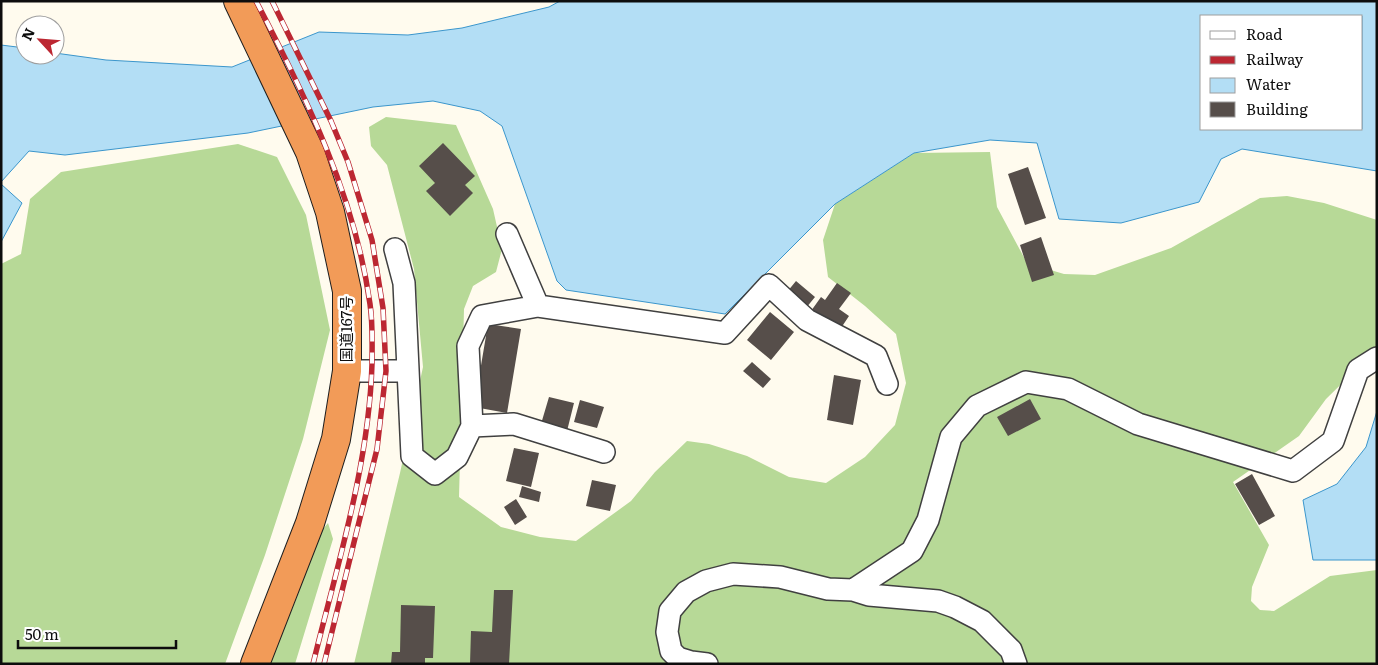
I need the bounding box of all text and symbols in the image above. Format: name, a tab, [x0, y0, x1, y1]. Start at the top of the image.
north arrow	[15, 15, 65, 65]
legend	[1200, 15, 1363, 130]
text: Road	[1246, 22, 1282, 45]
text: N	[16, 24, 39, 44]
text: Railway	[1246, 47, 1304, 70]
text: Water	[1246, 72, 1291, 95]
text: Building	[1246, 97, 1308, 120]
street label: 国道167号	[334, 296, 357, 362]
scale bar	[18, 618, 175, 650]
text: 50 m	[25, 622, 59, 645]

